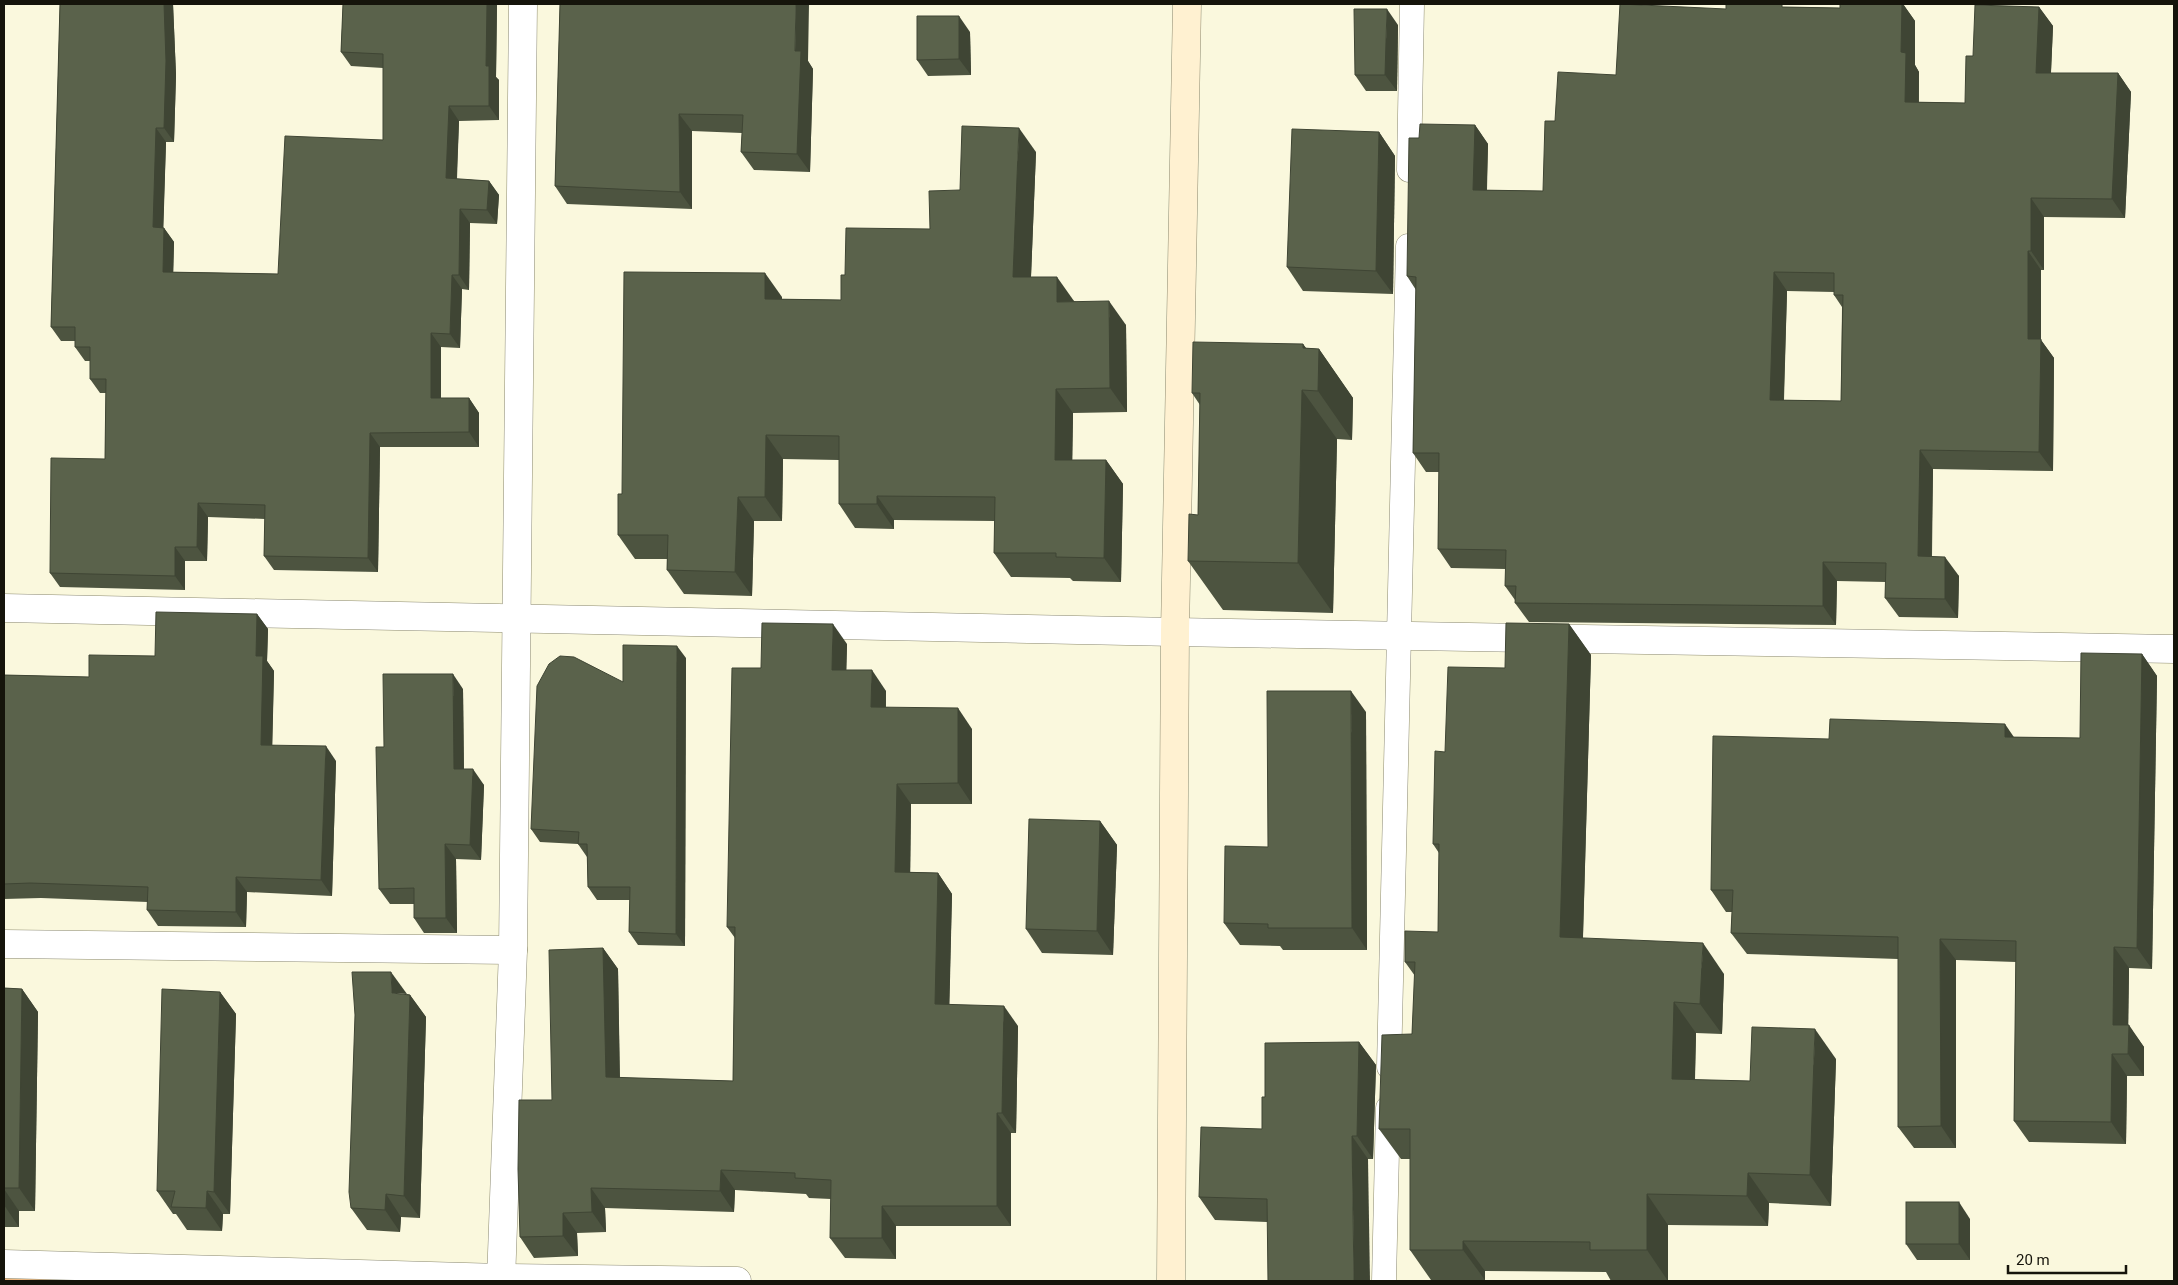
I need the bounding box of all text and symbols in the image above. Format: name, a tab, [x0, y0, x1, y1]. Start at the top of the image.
scale bar	[2008, 1242, 2126, 1274]
text: 20 m	[2016, 1251, 2050, 1269]

